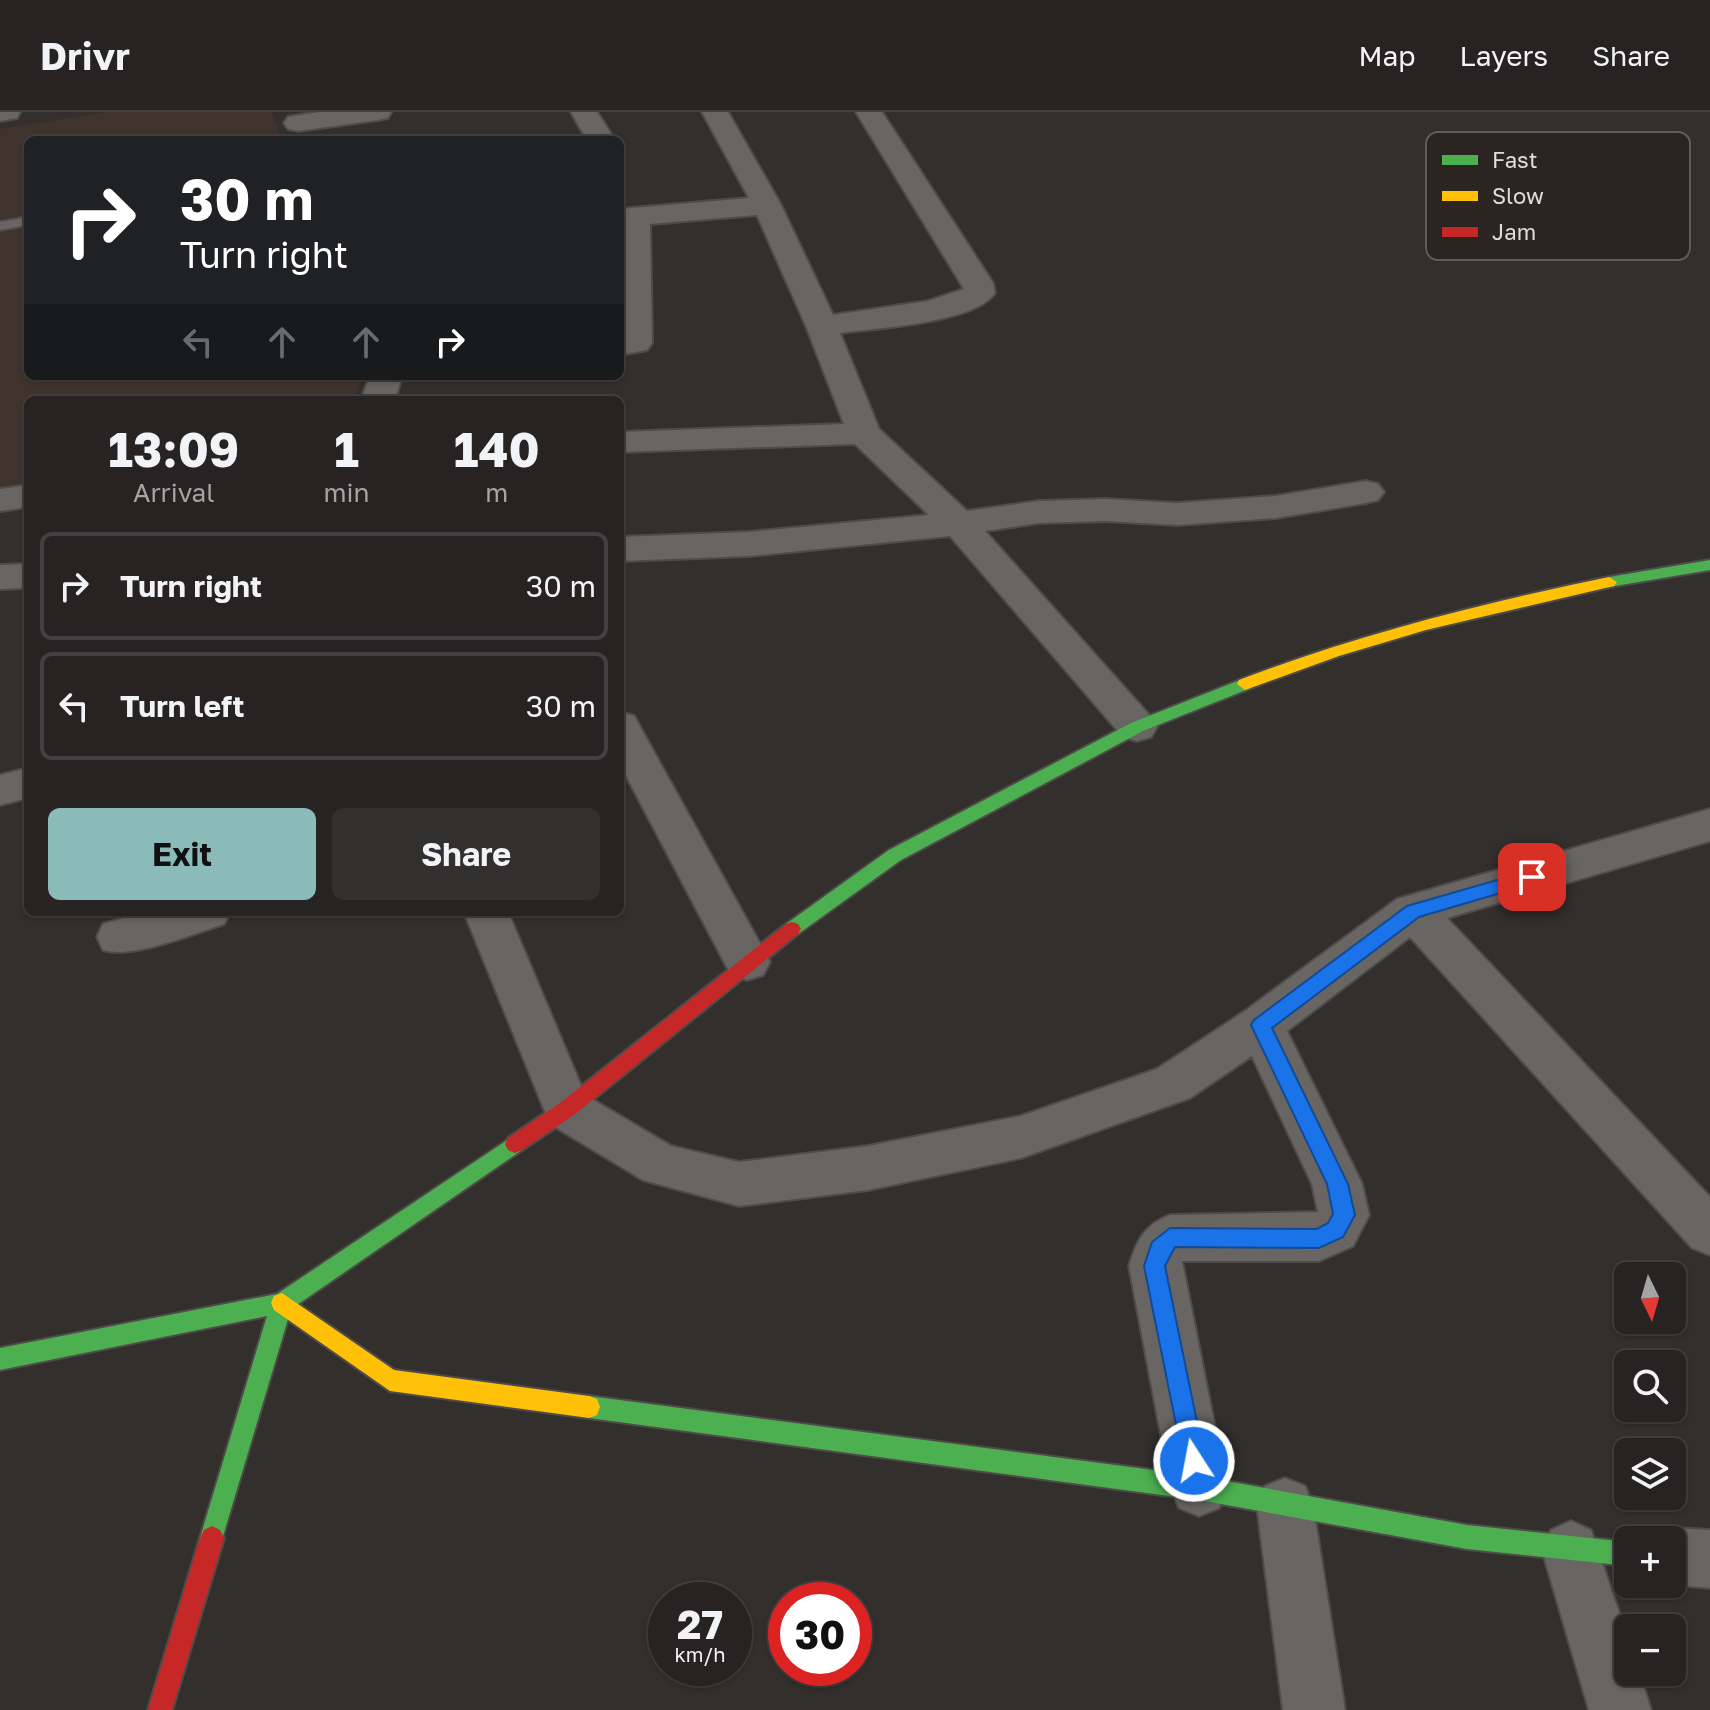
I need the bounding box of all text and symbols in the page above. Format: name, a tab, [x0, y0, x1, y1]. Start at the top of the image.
text: Drivr	[40, 33, 130, 78]
text: Map	[1358, 39, 1416, 72]
text: Layers	[1460, 39, 1548, 72]
text: Share	[1592, 39, 1670, 72]
legend	[1426, 132, 1690, 260]
text: Fast	[1492, 146, 1538, 173]
text: 30 m	[180, 165, 314, 232]
icon: right	[48, 168, 152, 272]
text: Slow	[1492, 182, 1544, 209]
text: Jam	[1492, 218, 1536, 245]
text: Turn right	[180, 233, 348, 276]
icon: left	[176, 320, 220, 364]
icon: ahead	[260, 320, 304, 364]
icon: ahead	[344, 320, 388, 364]
icon: right	[428, 320, 472, 364]
text: 13:09	[108, 420, 239, 478]
text: 1	[334, 420, 359, 478]
text: 140	[454, 420, 540, 478]
text: Arrival	[133, 477, 215, 508]
text: min	[324, 477, 370, 508]
text: m	[485, 477, 508, 508]
icon: right	[52, 564, 96, 608]
text: Turn right	[120, 568, 262, 604]
text: 30 m	[526, 568, 596, 604]
icon: left	[52, 684, 96, 728]
text: Turn left	[120, 688, 245, 724]
text: 30 m	[526, 688, 596, 724]
button: Exit	[48, 808, 316, 900]
button: Share	[332, 808, 600, 900]
pin	[1498, 843, 1566, 911]
icon: arrive	[1510, 855, 1554, 899]
north arrow	[1614, 1262, 1686, 1334]
map controls	[1614, 1262, 1686, 1686]
button: search	[1614, 1350, 1686, 1422]
position arrow	[1152, 1419, 1236, 1503]
button: layers	[1614, 1438, 1686, 1510]
button: +	[1614, 1526, 1686, 1598]
speed limit sign: 30	[768, 1582, 872, 1686]
text: 27	[677, 1600, 723, 1648]
button: −	[1614, 1614, 1686, 1686]
text: km/h	[675, 1642, 725, 1666]

